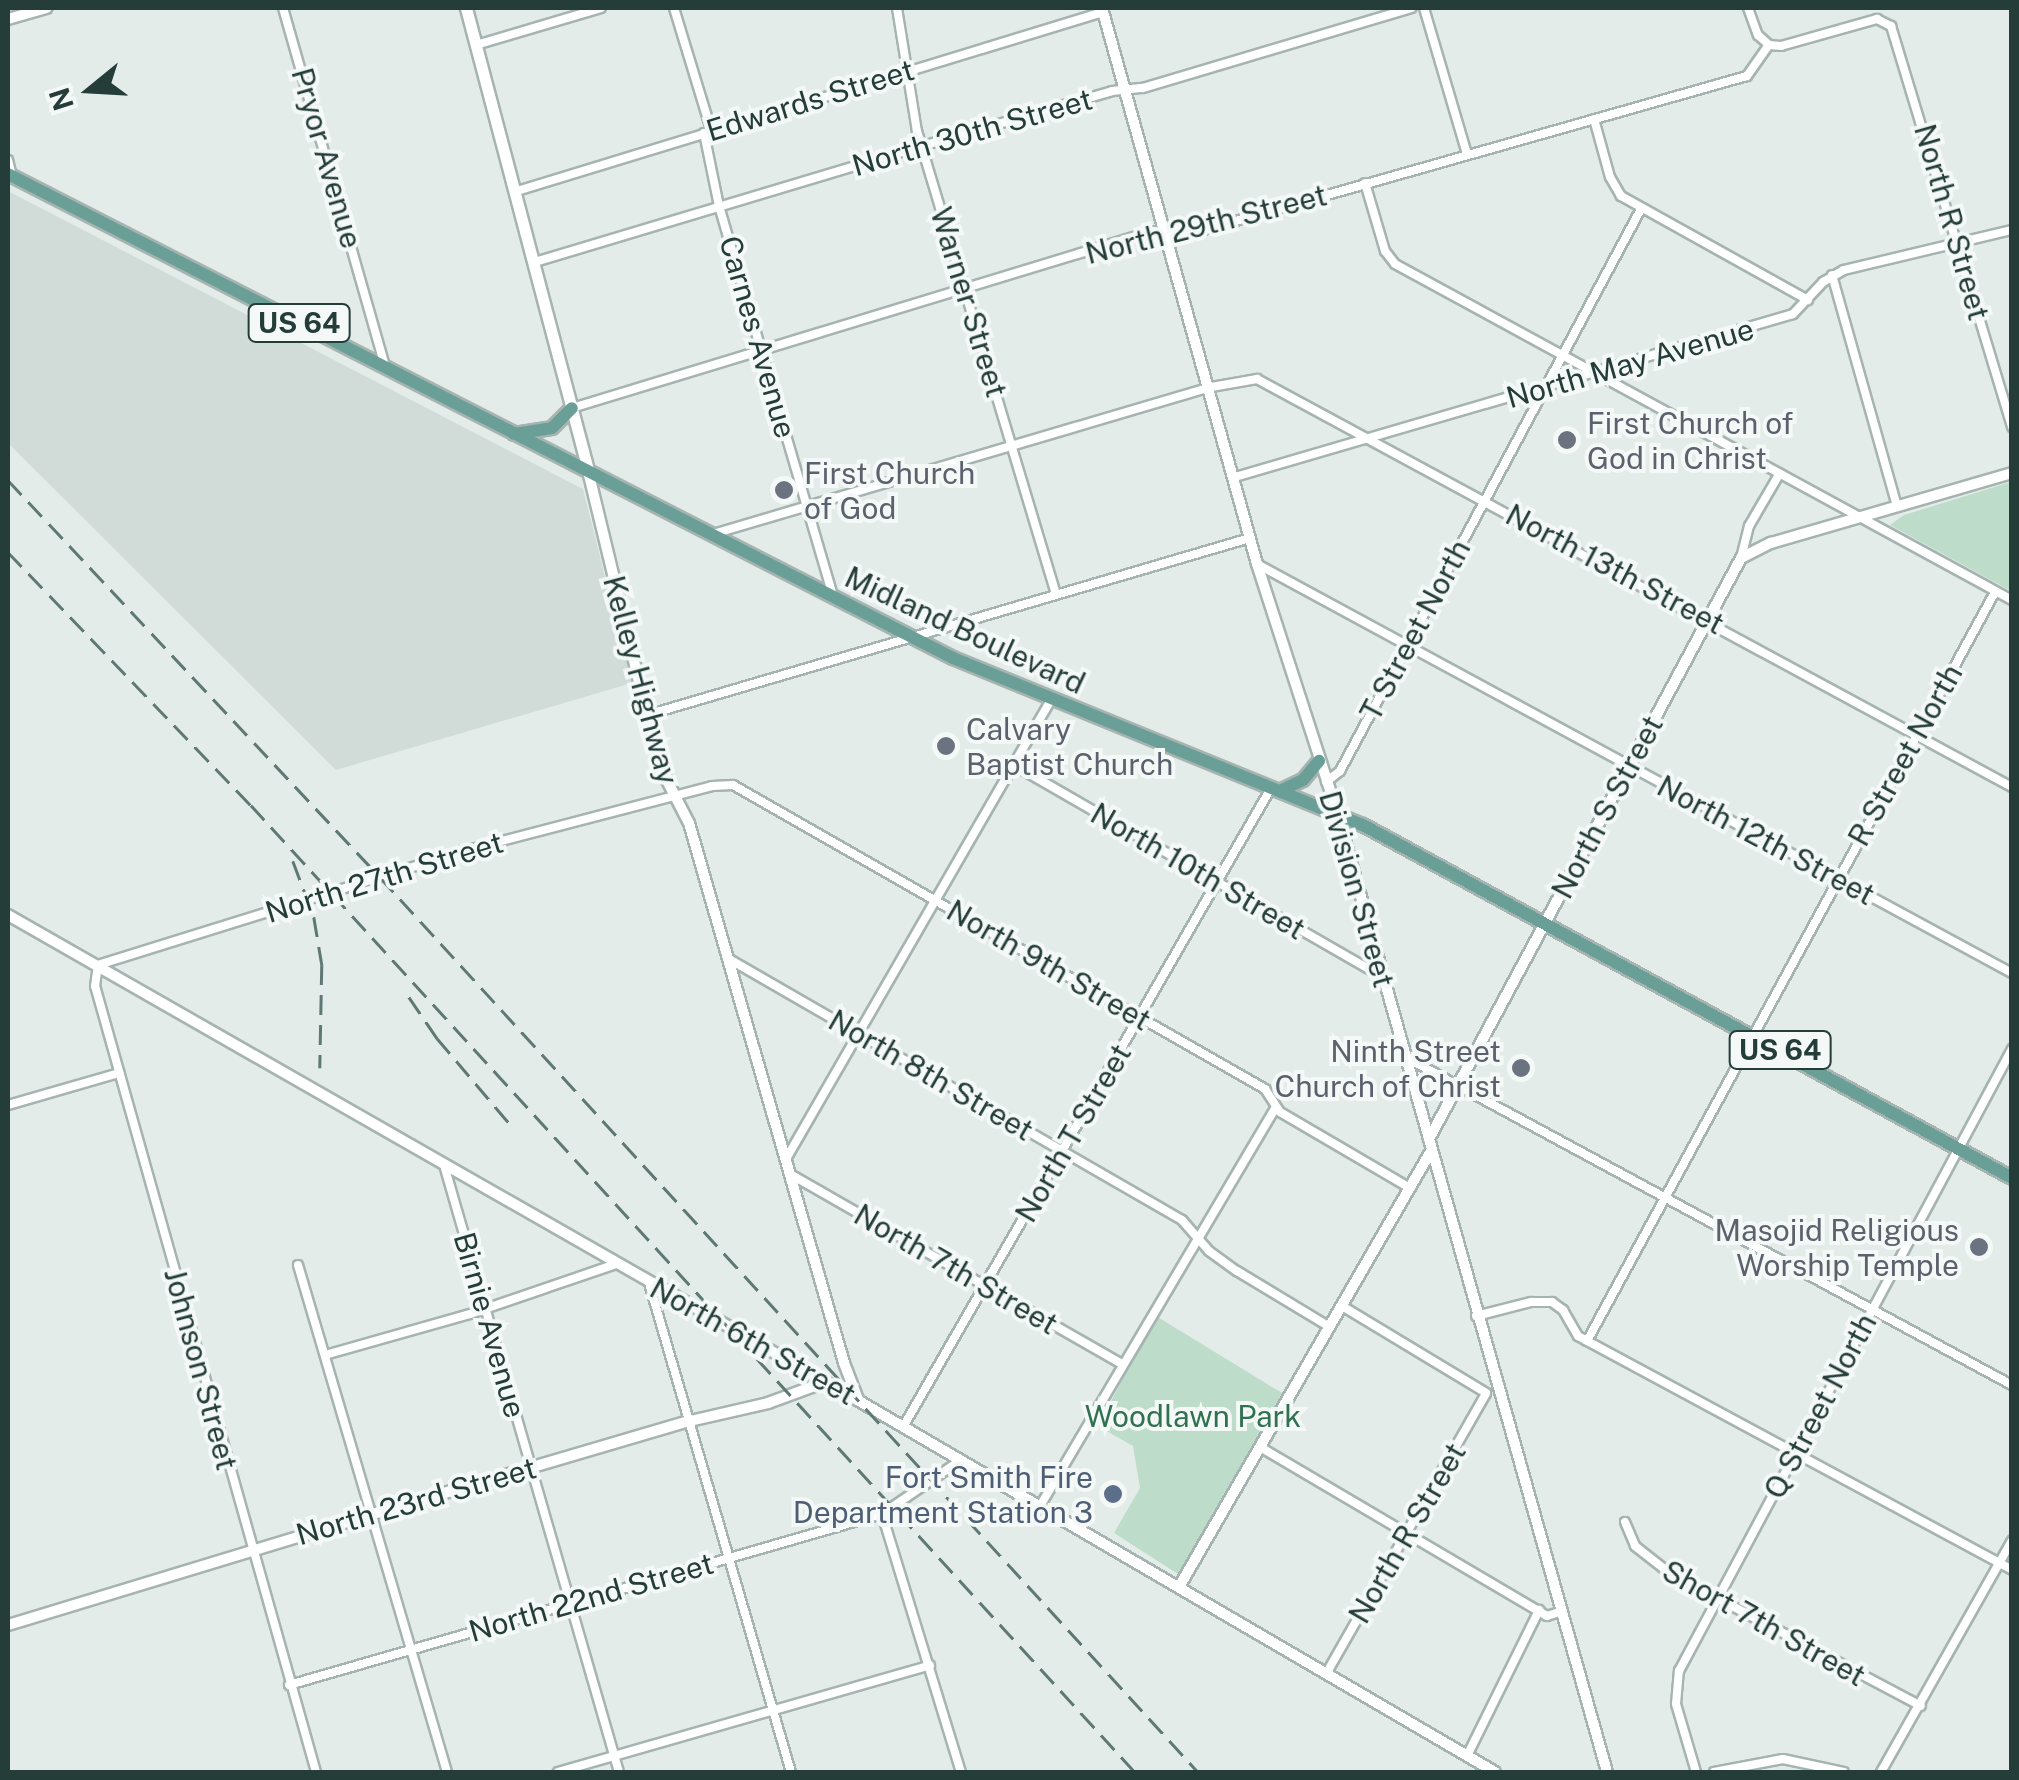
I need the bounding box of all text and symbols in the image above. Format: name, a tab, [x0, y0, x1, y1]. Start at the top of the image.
north arrow	[40, 40, 140, 140]
street label: Edwards Street	[702, 51, 918, 149]
street label: Pryor Avenue	[284, 64, 370, 252]
street label: North 30th Street	[848, 81, 1096, 183]
text: N	[42, 84, 80, 115]
street label: North R Street	[1907, 120, 1997, 324]
street label: North 29th Street	[1082, 177, 1330, 271]
street label: Warner Street	[923, 203, 1015, 401]
street label: Carnes Avenue	[712, 232, 804, 442]
road number: US 64	[246, 300, 352, 346]
street label: North May Avenue	[1502, 310, 1758, 416]
place label: First Church of God in Christ	[1587, 405, 1794, 476]
marker: First Church of God in Christ	[1556, 429, 1578, 451]
place label: First Church of God	[804, 455, 975, 526]
marker: First Church of God	[773, 479, 795, 501]
street label: North 13th Street	[1500, 496, 1730, 642]
street label: T Street North	[1352, 533, 1478, 727]
street label: Midland Boulevard	[839, 559, 1091, 701]
street label: Kelley Highway	[596, 572, 686, 788]
street label: R Street North	[1840, 658, 1970, 852]
street label: North S Street	[1544, 709, 1670, 905]
place label: Calvary Baptist Church	[966, 711, 1173, 782]
marker: Calvary Baptist Church	[935, 735, 957, 757]
street label: North 12th Street	[1651, 768, 1881, 912]
street label: Division Street	[1312, 787, 1402, 991]
street label: North 10th Street	[1084, 795, 1312, 947]
street label: North 27th Street	[261, 824, 507, 930]
street label: North 9th Street	[941, 892, 1157, 1038]
street label: North 8th Street	[822, 1002, 1040, 1148]
road number: US 64	[1728, 1027, 1832, 1073]
place label: Ninth Street Church of Christ	[1274, 1033, 1501, 1104]
street label: North T Street	[1008, 1038, 1138, 1228]
marker: Ninth Street Church of Christ	[1510, 1057, 1532, 1079]
street label: North 7th Street	[848, 1196, 1064, 1342]
place label: Masojid Religious Worship Temple	[1715, 1212, 1959, 1282]
street label: Birnie Avenue	[446, 1228, 534, 1422]
marker: Masojid Religious Worship Temple	[1968, 1236, 1990, 1258]
street label: Johnson Street	[157, 1264, 245, 1474]
street label: North 6th Street	[644, 1270, 862, 1412]
street label: Q Street North	[1756, 1307, 1884, 1505]
park label: Woodlawn Park	[1085, 1398, 1301, 1434]
street label: North R Street	[1341, 1436, 1473, 1630]
street label: North 23rd Street	[292, 1450, 540, 1552]
place label: Fort Smith Fire Department Station 3	[793, 1459, 1093, 1530]
marker: Fort Smith Fire Department Station 3	[1102, 1483, 1124, 1505]
street label: North 22nd Street	[465, 1545, 717, 1649]
street label: Short 7th Street	[1656, 1552, 1872, 1694]

